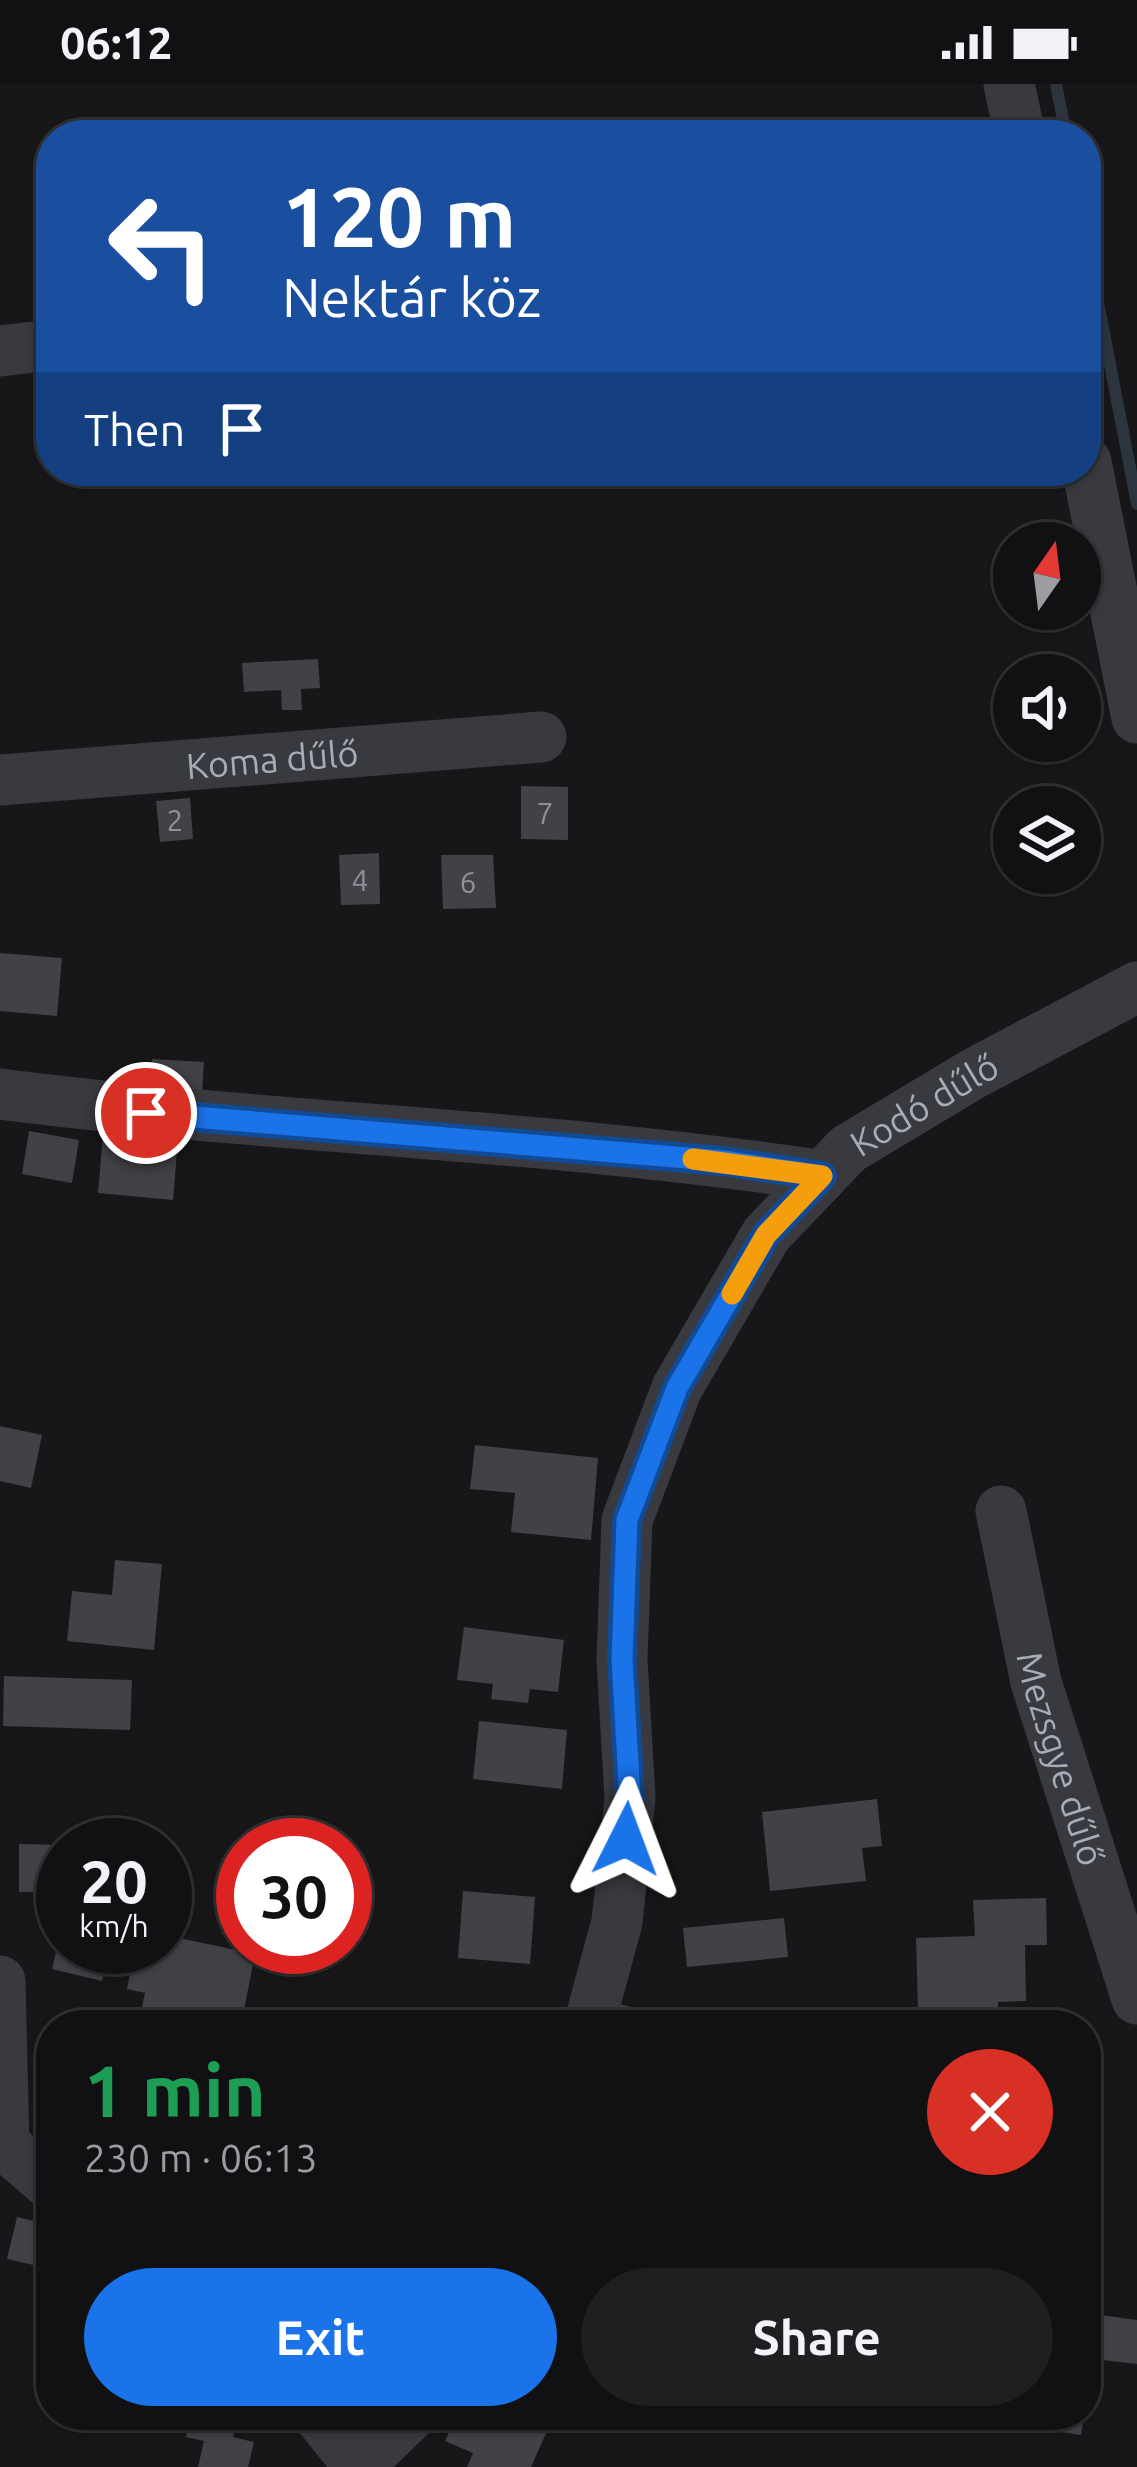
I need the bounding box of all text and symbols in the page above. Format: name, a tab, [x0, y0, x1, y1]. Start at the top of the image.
text: 06:12	[60, 17, 173, 68]
icon: left	[84, 168, 240, 324]
text: 120 m	[282, 169, 516, 263]
text: Nektár köz	[282, 267, 541, 327]
icon: arrive	[209, 396, 275, 462]
text: Then	[84, 404, 185, 455]
north arrow	[993, 522, 1101, 630]
map controls	[993, 522, 1101, 894]
button: sound	[993, 654, 1101, 762]
street label: Koma dűlő	[185, 731, 360, 786]
button: layers	[993, 786, 1101, 894]
house number: 7	[537, 796, 553, 830]
house number: 2	[167, 803, 183, 837]
house number: 4	[352, 863, 368, 897]
house number: 6	[460, 865, 476, 899]
street label: Kodó dűlő	[842, 1044, 1005, 1164]
pin	[95, 1062, 197, 1164]
icon: arrive	[113, 1080, 179, 1146]
street label: Mezsgye dűlő	[1010, 1648, 1114, 1870]
position arrow	[563, 1776, 689, 1902]
speed limit sign: 30	[216, 1818, 372, 1974]
text: 20	[80, 1847, 148, 1914]
text: km/h	[79, 1909, 149, 1943]
button: close	[927, 2049, 1053, 2175]
text: 1 min	[84, 2050, 266, 2131]
text: 230 m · 06:13	[84, 2136, 318, 2179]
button: Exit	[84, 2268, 557, 2406]
button: Share	[581, 2268, 1053, 2406]

